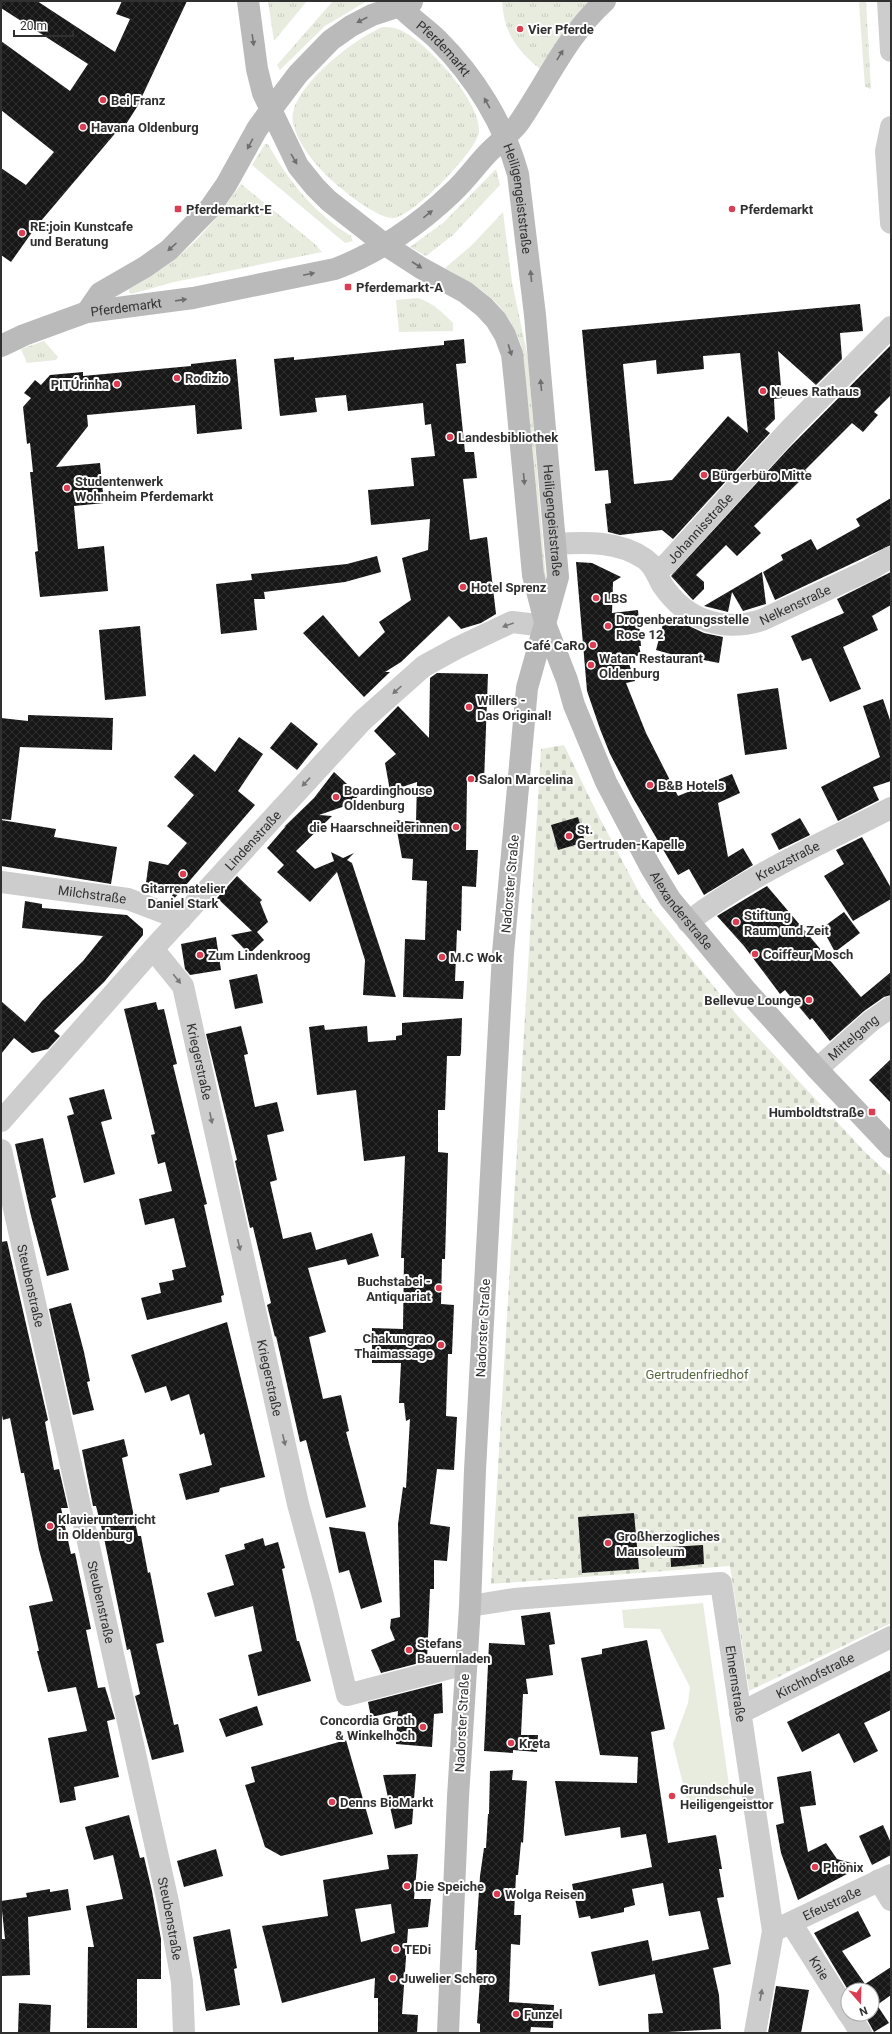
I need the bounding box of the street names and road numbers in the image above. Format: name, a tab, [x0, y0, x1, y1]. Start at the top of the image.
street label: Pferdemarkt	[414, 17, 474, 79]
street label: Heiligengeiststraße	[501, 141, 535, 255]
street label: Pferdemarkt	[90, 295, 163, 319]
street label: Heiligengeiststraße	[541, 464, 565, 577]
street label: Johannisstraße	[664, 490, 736, 566]
street label: Nelkenstraße	[757, 582, 833, 628]
street label: Lindenstraße	[222, 807, 284, 873]
street label: Nadorster Straße	[498, 834, 522, 934]
street label: Kreuzstraße	[753, 838, 822, 884]
street label: Alexanderstraße	[647, 868, 716, 952]
street label: Milchstraße	[57, 882, 127, 906]
street label: Mittelgang	[825, 1011, 881, 1063]
street label: Kriegerstraße	[184, 1022, 216, 1101]
street label: Steubenstraße	[15, 1243, 48, 1329]
street label: Nadorster Straße	[473, 1278, 493, 1378]
street label: Kriegerstraße	[254, 1338, 286, 1418]
street label: Steubenstraße	[85, 1559, 118, 1645]
street label: Ehnernstraße	[723, 1644, 749, 1723]
street label: Kirchhofstraße	[773, 1649, 857, 1701]
street label: Nadorster Straße	[452, 1673, 472, 1773]
street label: Steubenstraße	[155, 1875, 186, 1961]
street label: Efeustraße	[800, 1883, 863, 1923]
street label: Knie	[806, 1953, 833, 1983]

